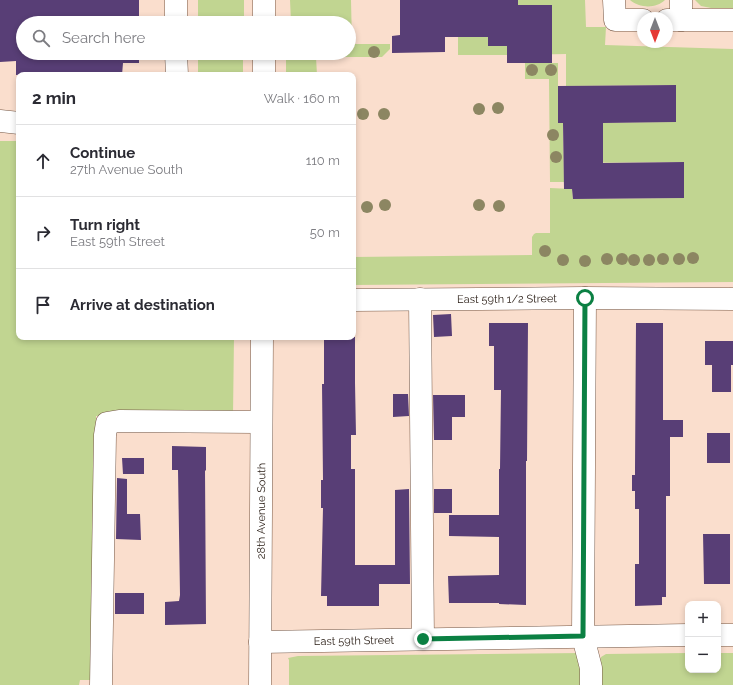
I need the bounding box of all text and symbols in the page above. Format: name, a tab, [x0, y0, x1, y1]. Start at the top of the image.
north arrow	[637, 12, 673, 48]
search box	[16, 16, 356, 60]
icon: search	[30, 27, 52, 49]
text: Search here	[62, 29, 145, 47]
text: 2 min	[32, 88, 76, 108]
text: Walk · 160 m	[264, 91, 340, 106]
text: Continue	[70, 144, 135, 162]
icon: ahead	[32, 150, 54, 172]
text: 110 m	[306, 153, 340, 168]
text: 27th Avenue South	[70, 162, 183, 177]
text: Turn right	[70, 216, 140, 234]
icon: right	[32, 222, 54, 244]
text: 50 m	[310, 225, 340, 240]
text: East 59th Street	[70, 234, 165, 249]
route start	[576, 289, 594, 307]
street label: East 59th 1/2 Street	[457, 292, 557, 306]
icon: arrive	[32, 294, 54, 316]
text: Arrive at destination	[70, 296, 215, 314]
street label: 28th Avenue South	[255, 463, 268, 559]
map controls	[685, 601, 721, 673]
button: +	[685, 601, 721, 637]
route end	[414, 630, 432, 648]
street label: East 59th Street	[314, 634, 395, 648]
button: −	[685, 637, 721, 673]

